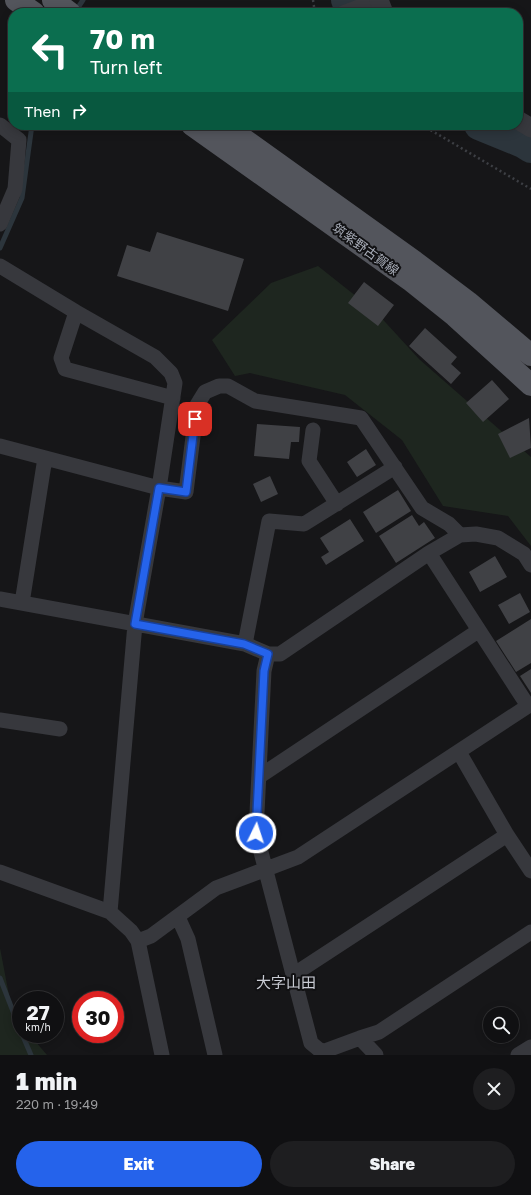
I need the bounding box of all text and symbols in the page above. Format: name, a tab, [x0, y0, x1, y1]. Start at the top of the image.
text: 70 m	[90, 22, 155, 55]
icon: left	[24, 24, 76, 76]
text: Turn left	[90, 56, 163, 78]
icon: right	[68, 100, 90, 122]
text: Then	[24, 102, 60, 120]
street label: 筑紫野古賀線	[330, 220, 402, 278]
pin	[178, 402, 212, 436]
icon: arrive	[184, 408, 206, 430]
position arrow	[235, 812, 277, 854]
district label: 大字山田	[256, 973, 316, 991]
speed limit sign: 30	[72, 991, 124, 1043]
text: 27	[26, 1000, 50, 1024]
map controls	[483, 1007, 519, 1043]
button: search	[483, 1007, 519, 1043]
text: km/h	[25, 1021, 51, 1033]
text: 1 min	[16, 1066, 77, 1095]
button: close	[473, 1068, 515, 1110]
text: 220 m · 19:49	[16, 1096, 98, 1112]
button: Exit	[16, 1141, 262, 1187]
button: Share	[270, 1141, 515, 1187]

